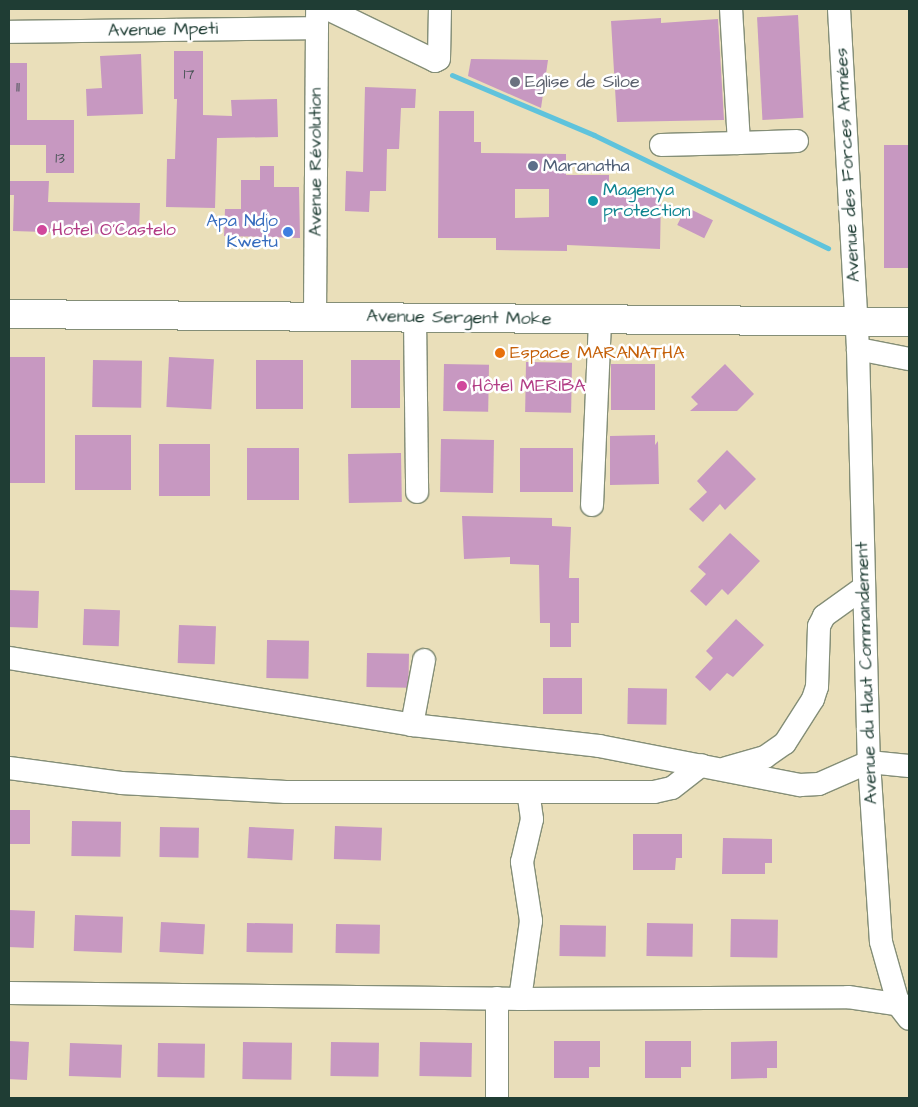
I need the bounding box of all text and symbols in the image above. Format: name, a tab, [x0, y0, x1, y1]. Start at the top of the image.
street label: Avenue Mpeti	[108, 18, 218, 42]
street label: Avenue des Forces Armées	[831, 47, 865, 283]
house number: 17	[183, 66, 195, 84]
place label: Eglise de Siloe	[525, 71, 640, 93]
marker: Eglise de Siloe	[509, 76, 521, 88]
house number: 11	[16, 79, 20, 97]
street label: Avenue Révolution	[305, 88, 327, 236]
house number: 13	[55, 150, 65, 168]
place label: Maranatha	[543, 155, 630, 177]
marker: Maranatha	[527, 160, 539, 172]
place label: Magenya protection	[603, 180, 691, 222]
marker: Magenya protection	[587, 195, 599, 207]
place label: Apa Ndjo Kwetu	[206, 211, 278, 253]
place label: Hotel O'Castelo	[52, 219, 176, 241]
marker: Hotel O'Castelo	[36, 224, 48, 236]
marker: Apa Ndjo Kwetu	[282, 226, 294, 238]
street label: Avenue Sergent Moke	[366, 306, 552, 330]
place label: Espace MARANATHA	[510, 342, 684, 364]
marker: Espace MARANATHA	[494, 347, 506, 359]
place label: Hôtel MERIBA	[472, 375, 586, 397]
marker: Hôtel MERIBA	[456, 380, 468, 392]
street label: Avenue du Haut Commandement	[852, 541, 882, 805]

